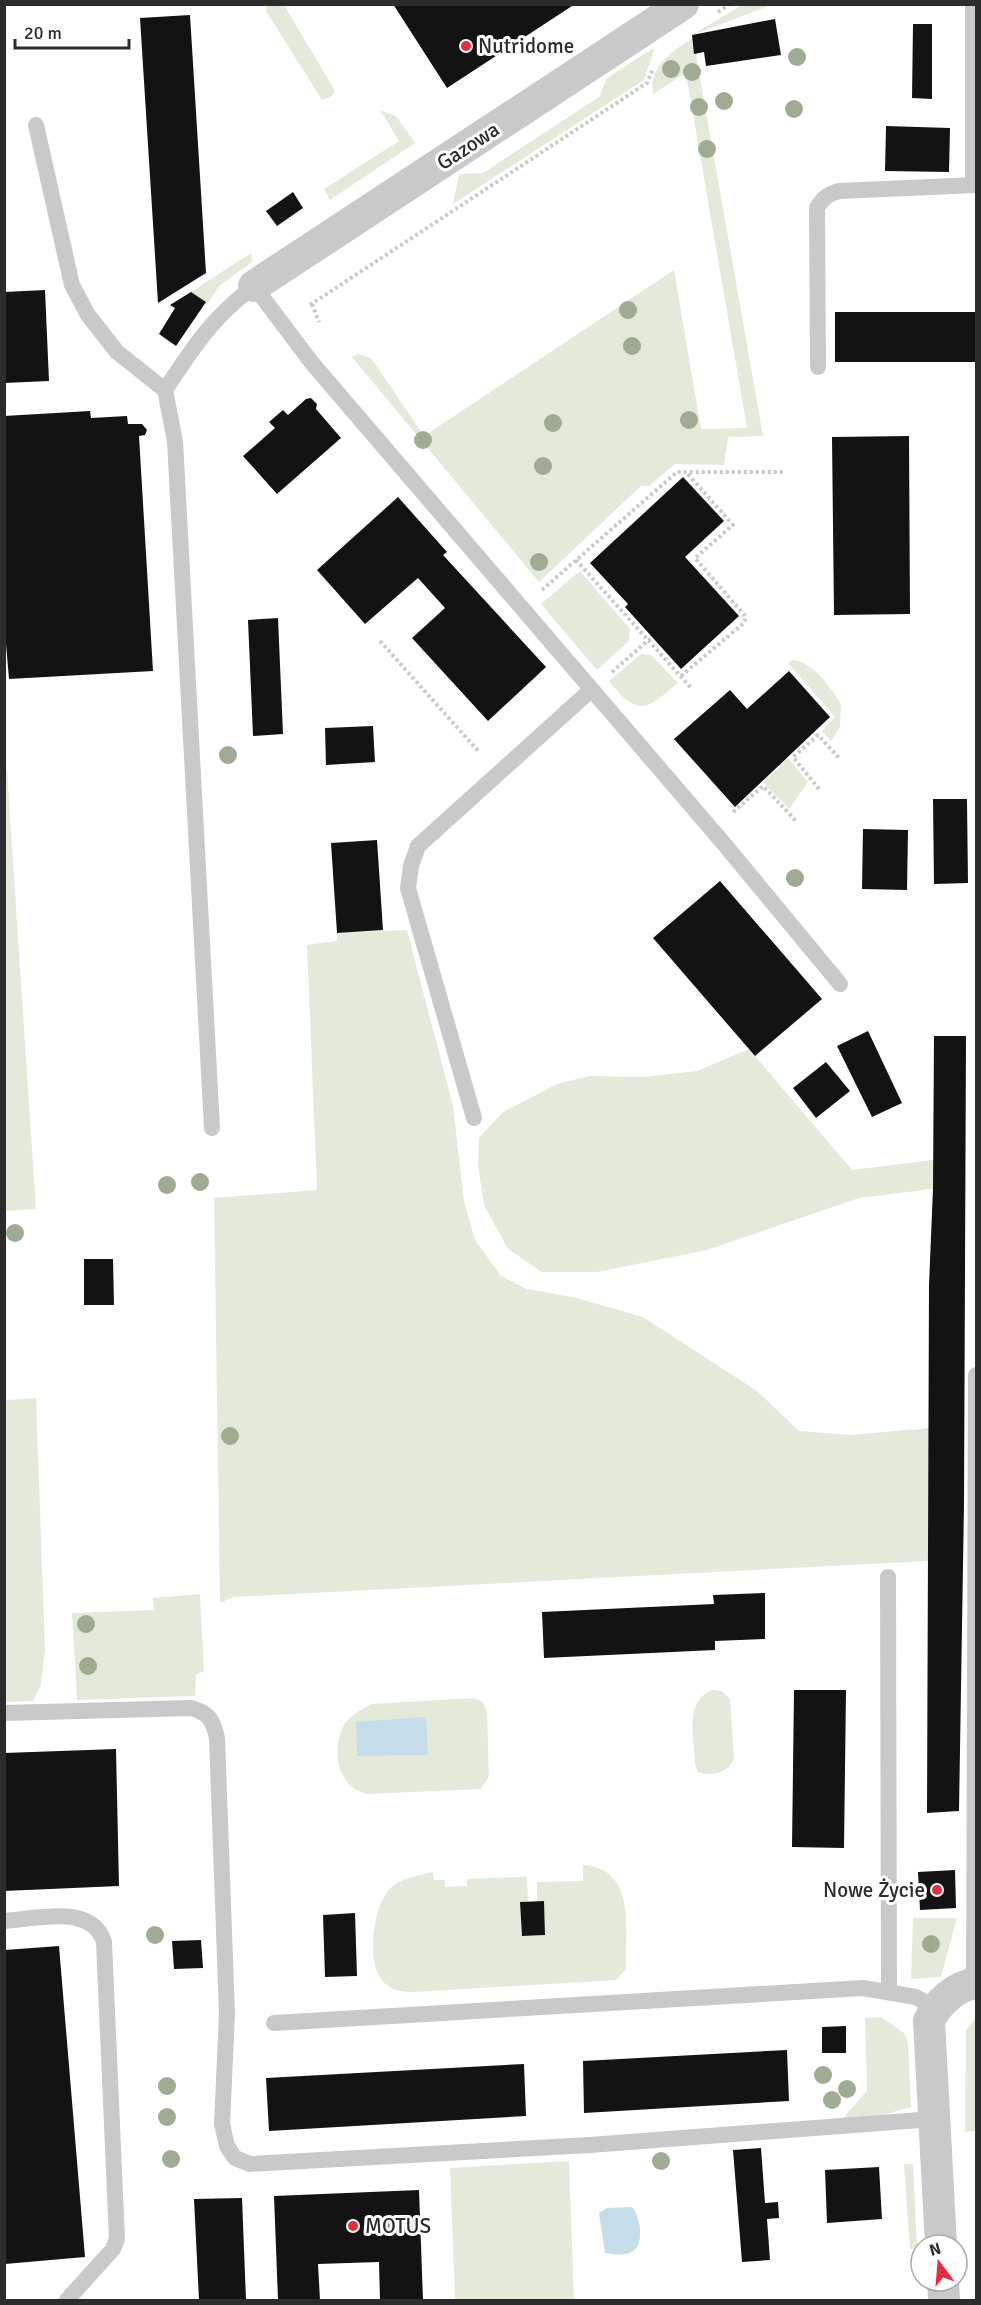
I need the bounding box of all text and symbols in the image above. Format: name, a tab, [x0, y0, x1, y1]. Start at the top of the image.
scale bar	[15, 12, 129, 50]
text: 20 m	[24, 22, 62, 44]
place label: Nutridome	[478, 33, 574, 59]
marker: Nutridome	[459, 39, 473, 53]
street label: Gazowa	[432, 116, 504, 176]
place label: Nowe Życie	[823, 1877, 925, 1903]
marker: Nowe Życie	[930, 1883, 944, 1897]
place label: MOTUS	[365, 2213, 431, 2239]
marker: MOTUS	[346, 2219, 360, 2233]
north arrow	[909, 2233, 969, 2293]
text: N	[927, 2238, 943, 2261]

